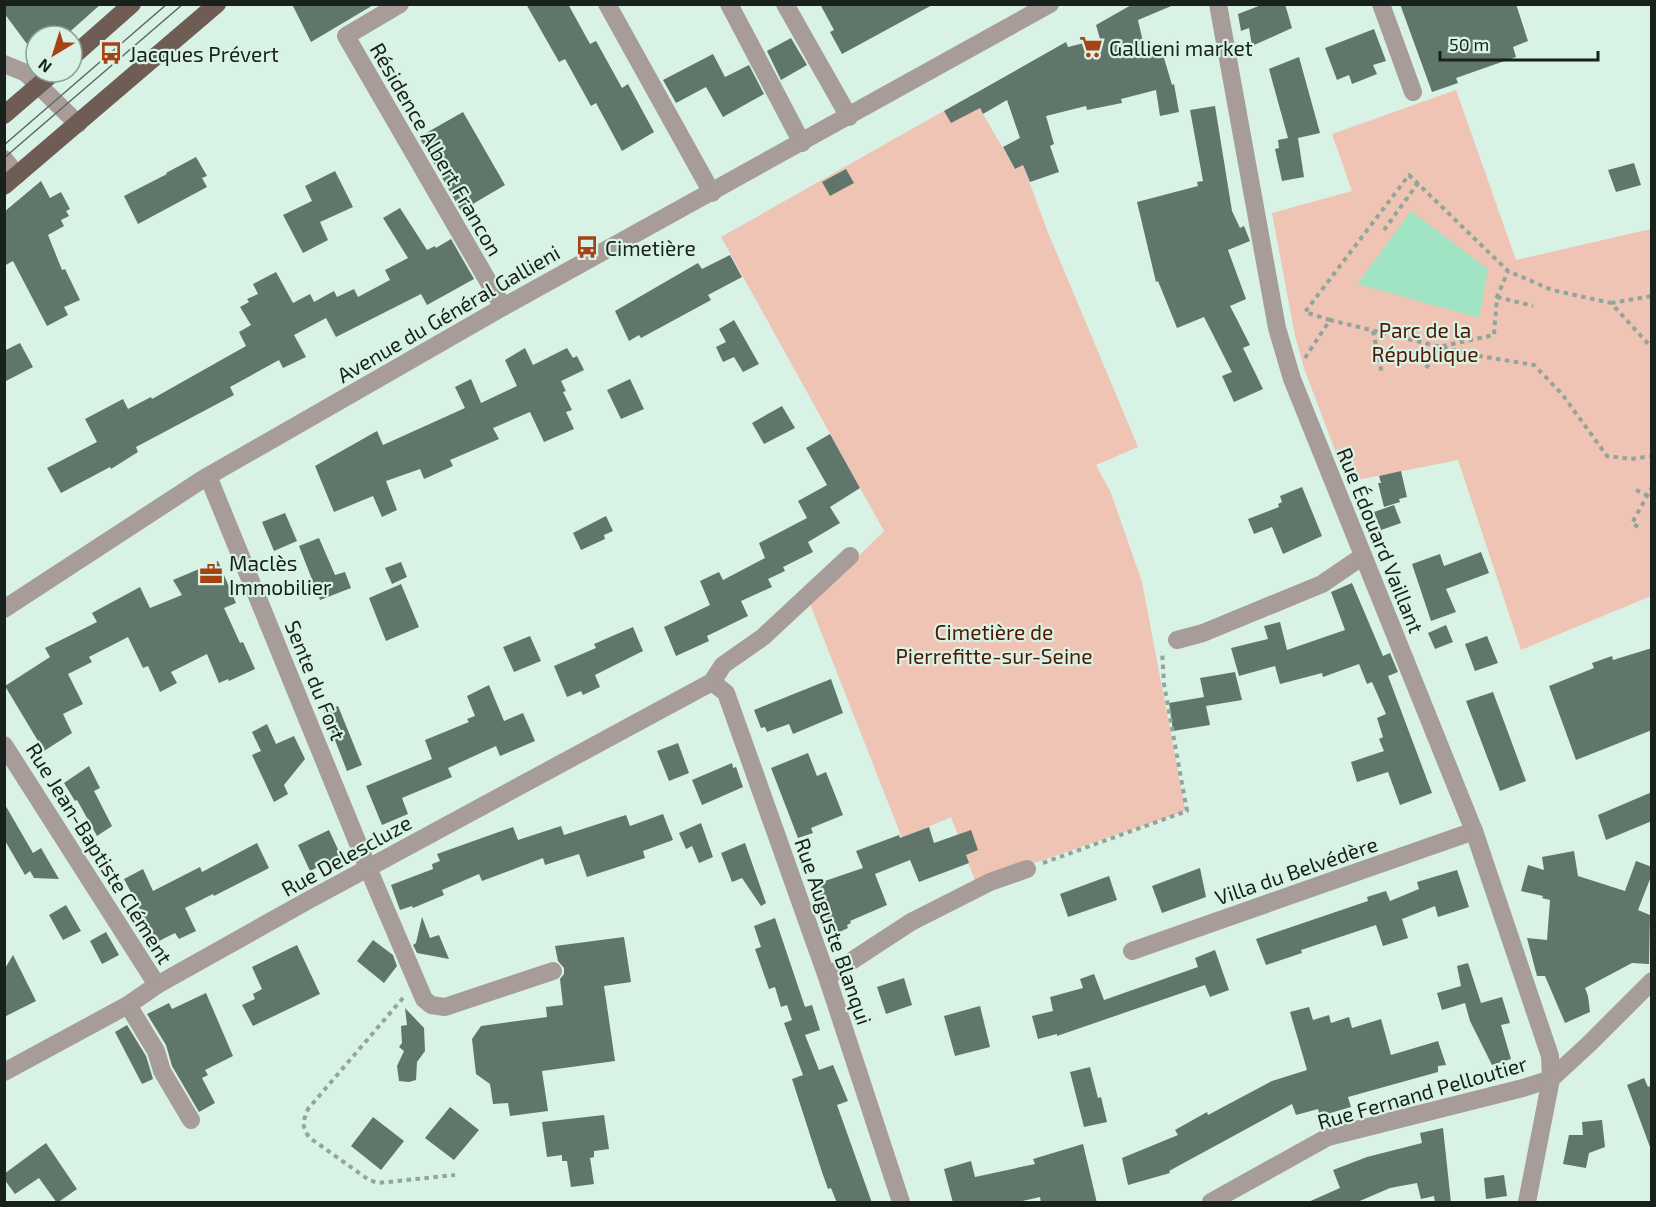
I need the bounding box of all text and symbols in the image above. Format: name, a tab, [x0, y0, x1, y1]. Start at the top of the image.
north arrow	[24, 24, 84, 84]
scale bar	[1440, 24, 1598, 62]
text: 50 m	[1449, 33, 1489, 55]
supermarket icon: Gallieni market	[1078, 34, 1104, 60]
place label: Gallieni market	[1109, 35, 1253, 60]
street label: Résidence Albert Francon	[366, 38, 508, 260]
bus stop icon: Jacques Prévert	[98, 40, 124, 66]
place label: Jacques Prévert	[129, 41, 279, 66]
text: N	[34, 55, 55, 77]
bus stop icon: Cimetière	[574, 234, 600, 260]
place label: Cimetière	[605, 235, 696, 260]
street label: Avenue du Général Gallieni	[332, 239, 564, 387]
park label: Parc de la République	[1372, 317, 1478, 366]
street label: Rue Édouard Vaillant	[1332, 444, 1430, 636]
place label: Maclès Immobilier	[229, 550, 332, 599]
office icon: Maclès Immobilier	[198, 561, 224, 587]
street label: Sente du Fort	[281, 616, 351, 744]
park label: Cimetière de Pierrefitte-sur-Seine	[895, 619, 1093, 668]
street label: Rue Jean-Baptiste Clément	[22, 738, 178, 968]
street label: Rue Delescluze	[277, 809, 415, 901]
street label: Villa du Belvédère	[1211, 830, 1381, 910]
street label: Rue Auguste Blanqui	[790, 834, 878, 1028]
street label: Rue Fernand Pelloutier	[1314, 1050, 1530, 1134]

